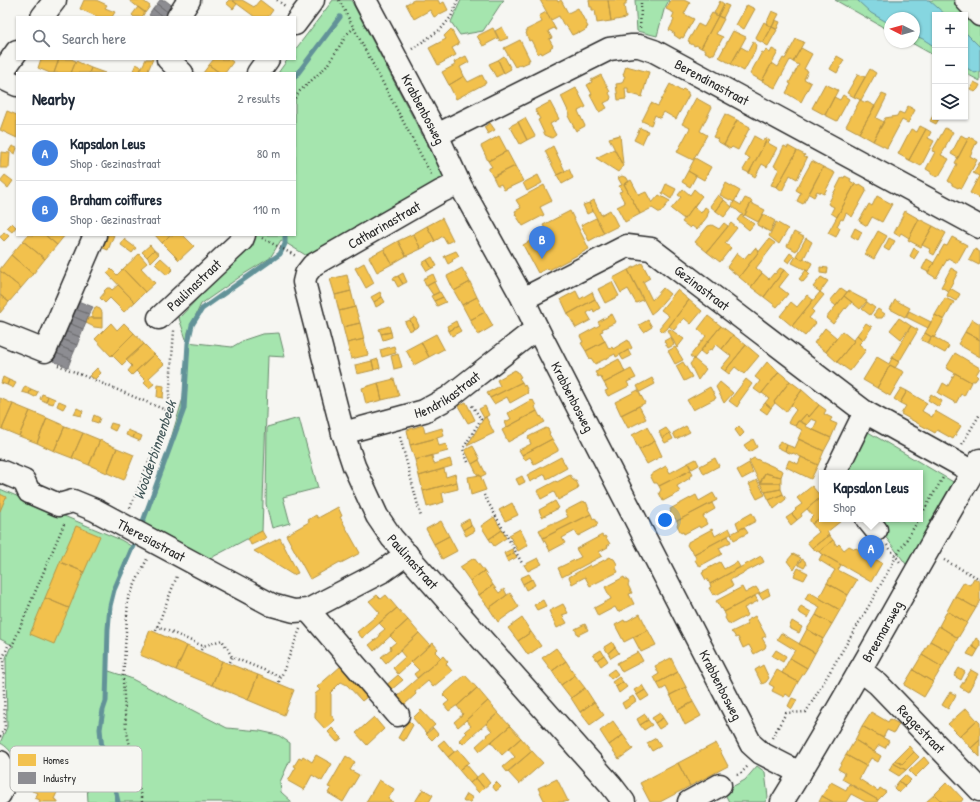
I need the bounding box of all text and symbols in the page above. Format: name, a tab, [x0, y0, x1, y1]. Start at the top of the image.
north arrow	[884, 12, 920, 48]
map controls	[932, 12, 968, 120]
button: +	[932, 12, 968, 48]
search box	[16, 16, 296, 60]
icon: search	[30, 27, 52, 49]
text: Search here	[62, 28, 126, 49]
button: −	[932, 48, 968, 84]
street label: Berendinastraat	[672, 54, 753, 110]
street label: Krabbenbosweg	[397, 71, 450, 148]
button: layers	[932, 84, 968, 120]
text: Nearby	[32, 87, 75, 110]
text: 2 results	[238, 89, 280, 107]
text: Kapsalon Leus	[70, 133, 145, 154]
text: A	[42, 144, 48, 162]
text: 80 m	[257, 144, 280, 162]
text: Shop · Gezinastraat	[70, 154, 161, 172]
text: Braham coiffures	[70, 189, 162, 210]
street label: Catharinastraat	[344, 196, 424, 253]
text: B	[42, 200, 48, 218]
text: 110 m	[253, 200, 280, 218]
text: Shop · Gezinastraat	[70, 210, 161, 228]
pin: B	[529, 226, 555, 259]
street label: Paulinastraat	[162, 254, 225, 315]
street label: Gezinastraat	[671, 260, 734, 315]
street label: Krabbenbosweg	[547, 358, 599, 436]
street label: Hendrikastraat	[412, 366, 484, 422]
water label: Woolderbinnenbeek	[128, 396, 182, 502]
popup	[819, 470, 923, 522]
text: Kapsalon Leus	[833, 477, 909, 498]
text: Shop	[833, 498, 856, 516]
your location	[655, 510, 675, 530]
street label: Theresiastraat	[114, 514, 189, 566]
street label: Paulinastraat	[384, 529, 443, 593]
pin: A	[858, 535, 884, 568]
street label: Breemarsweg	[857, 597, 908, 665]
street label: Krabbenbosweg	[695, 646, 747, 724]
street label: Reggestraat	[893, 700, 950, 757]
legend	[10, 746, 142, 792]
text: Homes	[43, 753, 69, 767]
text: Industry	[43, 771, 77, 785]

